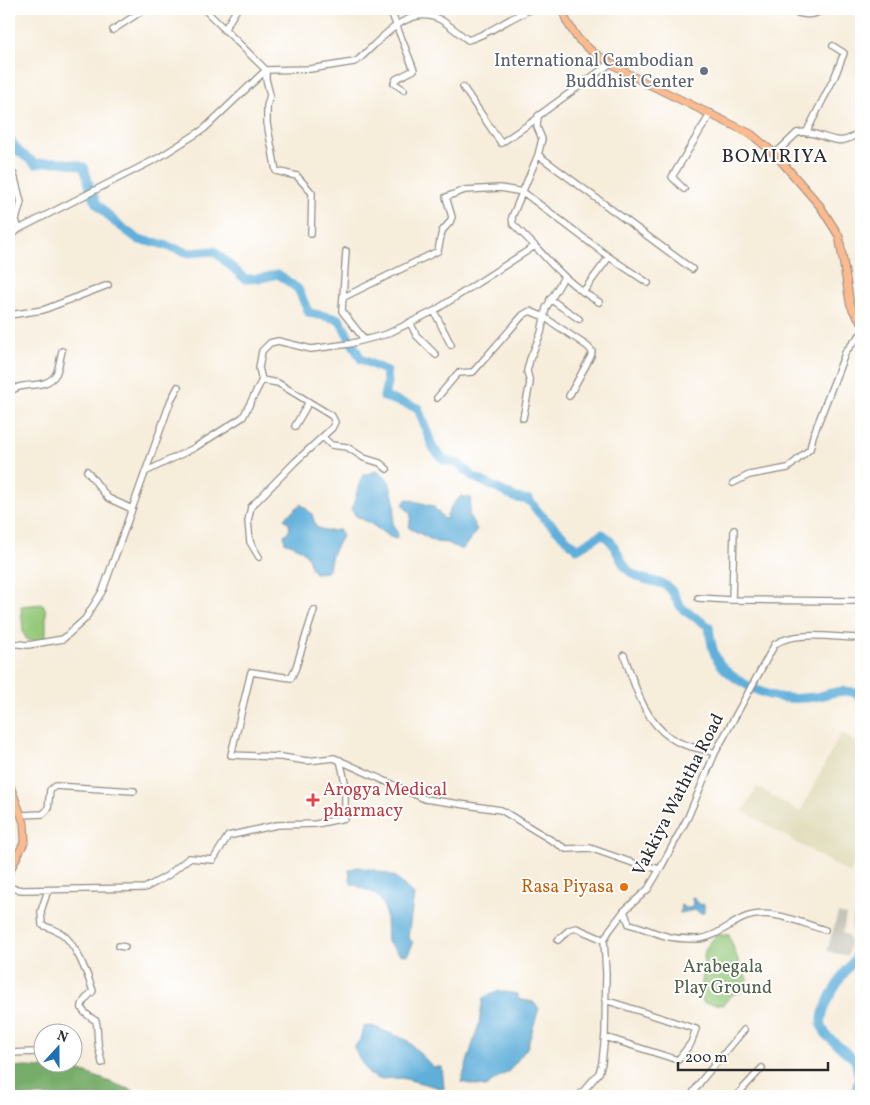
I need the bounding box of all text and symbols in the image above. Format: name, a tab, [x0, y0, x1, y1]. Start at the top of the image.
place label: International Cambodian Buddhist Center	[494, 49, 694, 95]
marker: International Cambodian Buddhist Center	[698, 65, 710, 77]
district label: BOMIRIYA	[722, 143, 828, 171]
street label: Vakkiya Waththa Road	[627, 709, 731, 881]
place label: Arogya Medical pharmacy	[323, 778, 447, 824]
marker: Arogya Medical pharmacy	[307, 794, 319, 806]
place label: Rasa Piyasa	[521, 875, 614, 900]
marker: Rasa Piyasa	[618, 881, 630, 893]
park label: Arabegala Play Ground	[674, 955, 772, 1001]
north arrow	[32, 1022, 82, 1072]
text: N	[54, 1027, 70, 1048]
scale bar	[678, 1040, 828, 1072]
text: 200 m	[685, 1048, 728, 1069]

